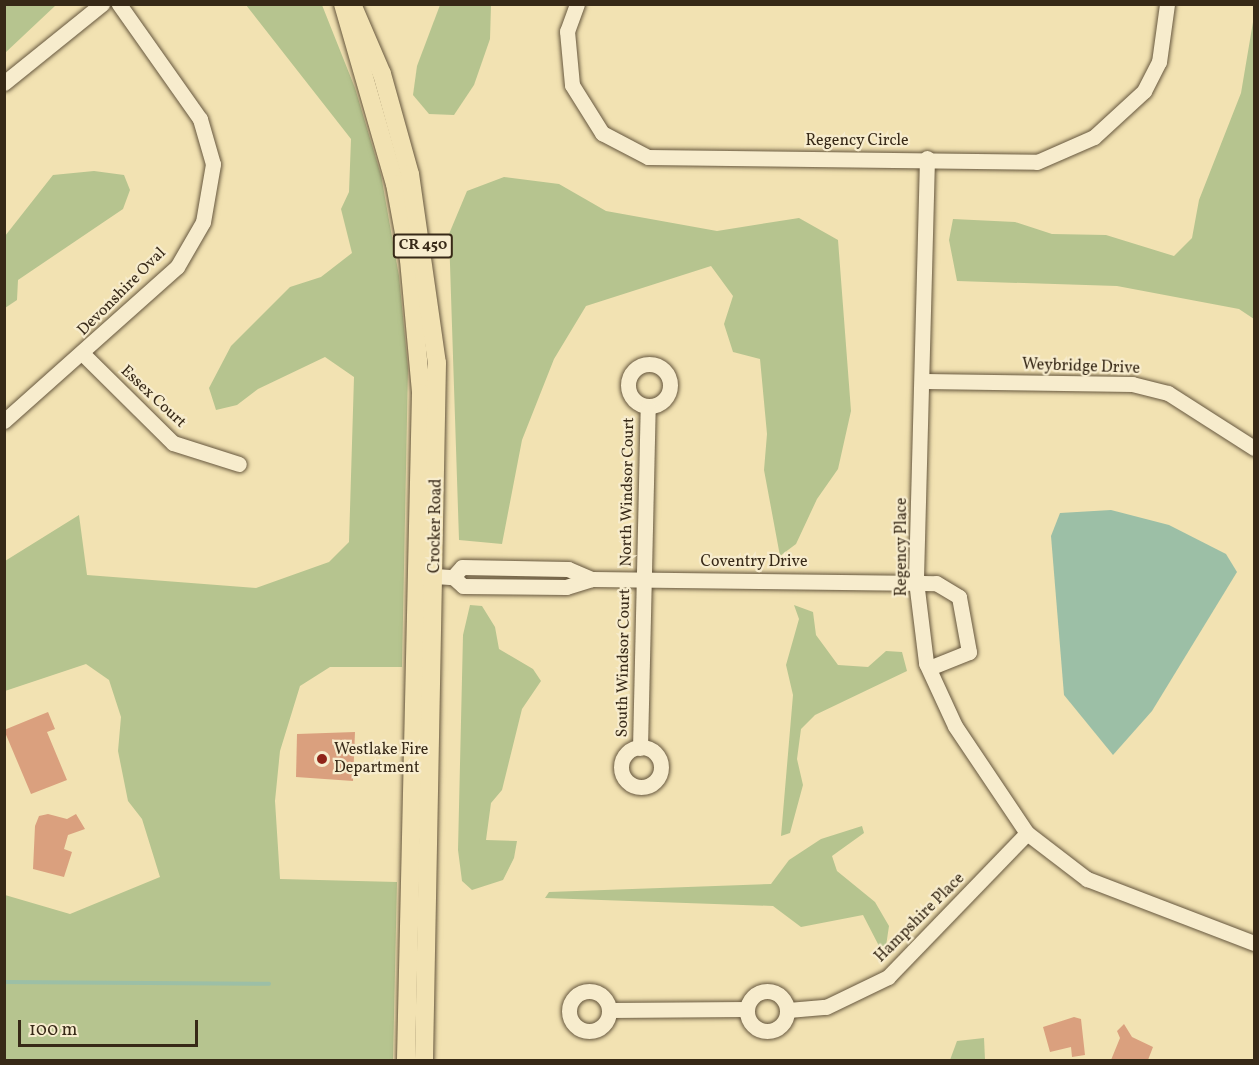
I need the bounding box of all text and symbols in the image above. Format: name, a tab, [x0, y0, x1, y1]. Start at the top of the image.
street label: Regency Circle	[805, 131, 909, 151]
road number: CR 450	[392, 234, 454, 258]
street label: Devonshire Oval	[74, 244, 170, 340]
street label: Weybridge Drive	[1022, 355, 1140, 379]
street label: Essex Court	[116, 362, 190, 432]
street label: North Windsor Court	[617, 417, 639, 567]
street label: Crocker Road	[426, 479, 446, 573]
street label: Regency Place	[892, 497, 912, 597]
street label: Coventry Drive	[700, 552, 808, 572]
street label: South Windsor Court	[613, 588, 635, 738]
place label: Westlake Fire Department	[334, 740, 428, 778]
marker: Westlake Fire Department	[315, 752, 329, 766]
street label: Hampshire Place	[871, 869, 969, 967]
scale bar	[21, 1008, 201, 1046]
text: 100 m	[29, 1018, 78, 1043]

